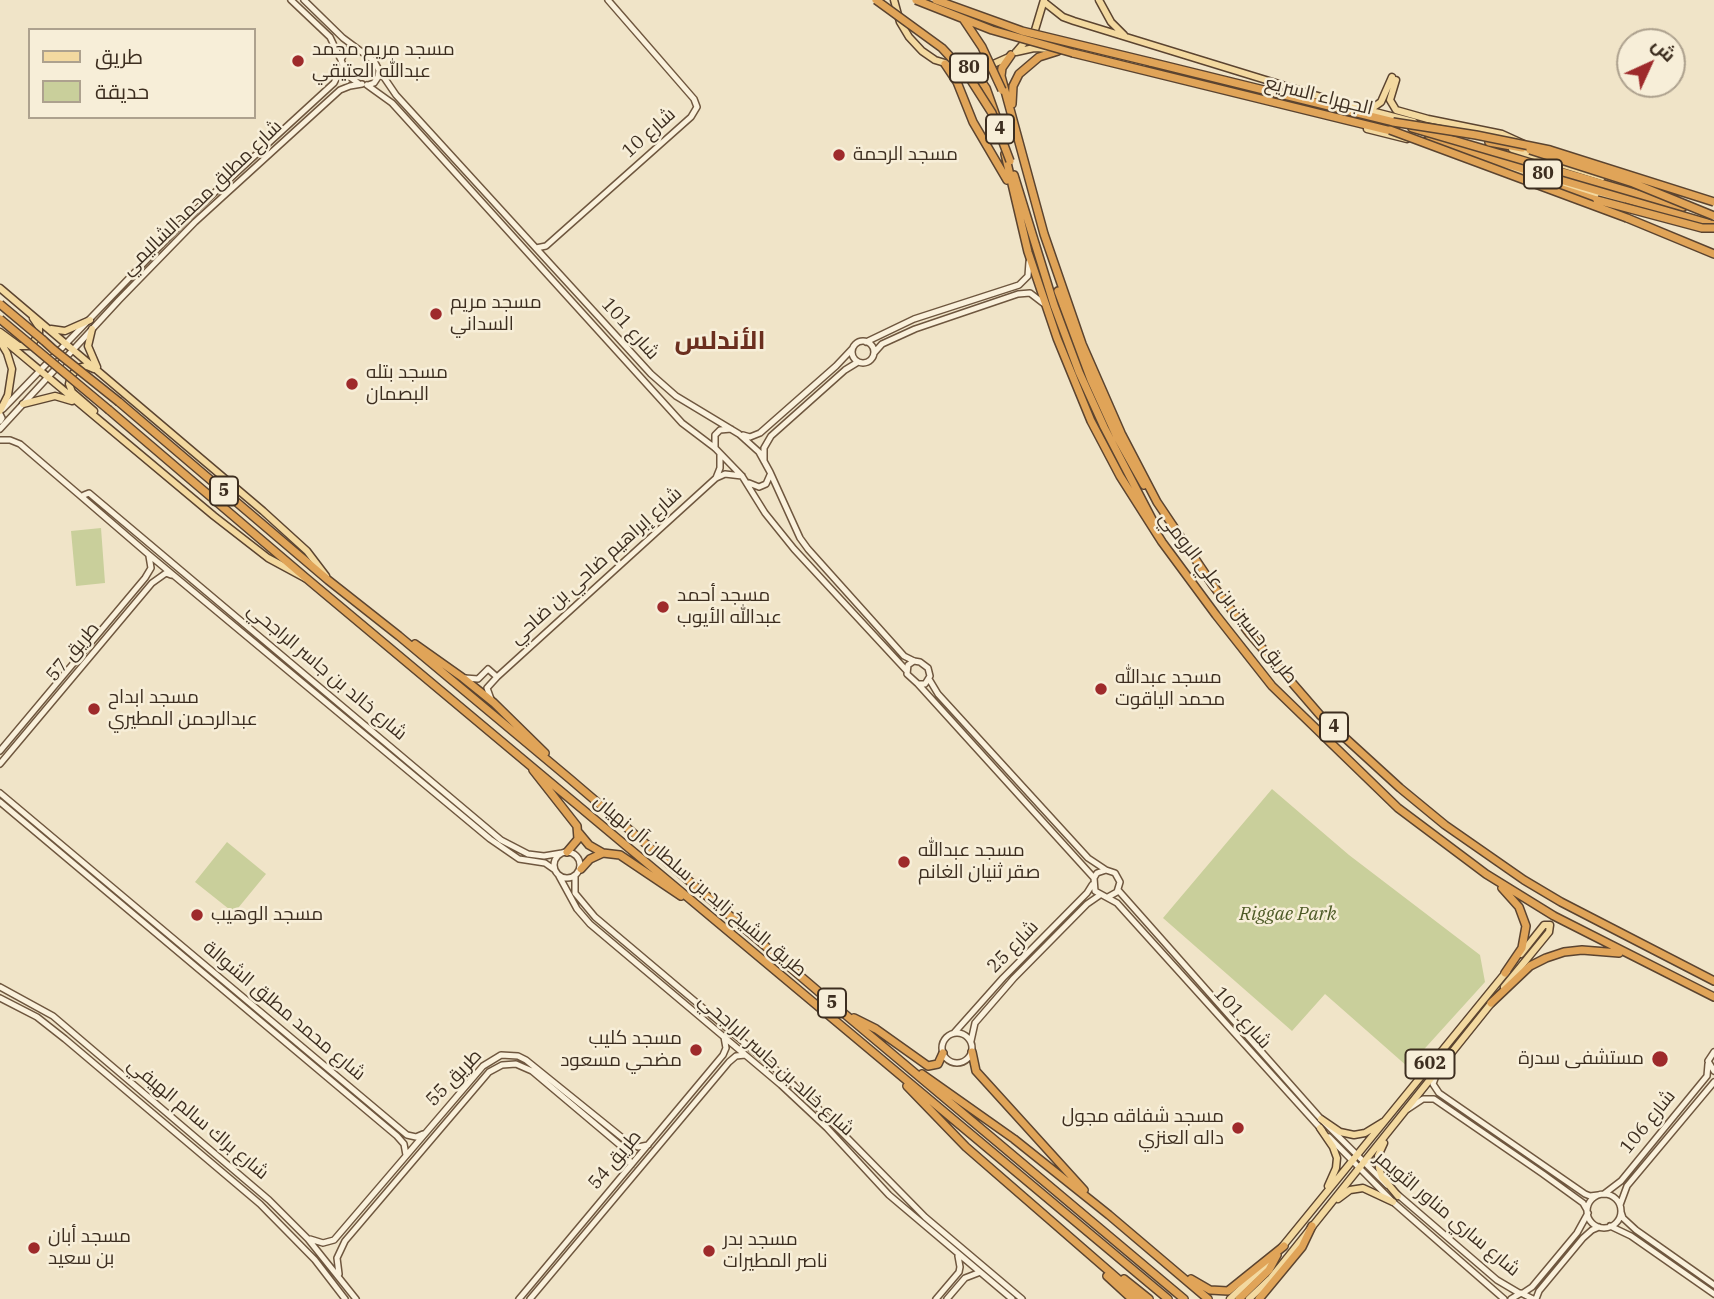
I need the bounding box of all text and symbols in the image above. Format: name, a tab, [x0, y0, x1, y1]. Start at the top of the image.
legend	[28, 28, 256, 119]
north arrow	[1616, 28, 1686, 98]
text: ش	[1647, 32, 1682, 67]
place label: مسجد مريم محمد عبدالله العتيقي	[312, 39, 455, 83]
text: طريق	[95, 42, 143, 70]
marker: مسجد مريم محمد عبدالله العتيقي	[290, 53, 306, 69]
road number: 80	[950, 54, 988, 82]
street label: الجهراء السريع	[1263, 72, 1375, 120]
text: حديقة	[95, 77, 149, 105]
street label: شارع 10	[618, 103, 680, 163]
road number: 4	[986, 114, 1014, 144]
street label: شارع مطلق محمدالشاليمي	[117, 115, 287, 281]
place label: مسجد الرحمة	[853, 144, 958, 166]
marker: مسجد الرحمة	[831, 147, 847, 163]
road number: 80	[1524, 160, 1562, 188]
place label: مسجد مريم السداني	[450, 292, 542, 336]
street label: شارع 101	[596, 293, 664, 365]
marker: مسجد مريم السداني	[428, 306, 444, 322]
district label: الأندلس	[674, 325, 766, 357]
place label: مسجد بتله البصمان	[366, 362, 448, 406]
marker: مسجد بتله البصمان	[344, 376, 360, 392]
road number: 5	[210, 476, 238, 505]
street label: شارع إبراهيم ضاحي بن ضاحي	[505, 483, 687, 649]
street label: طريق حسين بن علي الرومي	[1154, 508, 1302, 688]
place label: مسجد أحمد عبدالله الأيوب	[677, 585, 782, 629]
street label: شارع خالد بن جاسر الراجحي	[242, 599, 412, 745]
marker: مسجد أحمد عبدالله الأيوب	[655, 599, 671, 615]
street label: طريق 57	[42, 618, 104, 686]
place label: مسجد عبدالله محمد الياقوت	[1115, 667, 1225, 711]
marker: مسجد عبدالله محمد الياقوت	[1093, 681, 1109, 697]
place label: مسجد ابداح عبدالرحمن المطيري	[108, 687, 258, 731]
marker: مسجد ابداح عبدالرحمن المطيري	[86, 701, 102, 717]
road number: 4	[1320, 712, 1348, 742]
street label: طريق الشيخ زايد بن سلطان آل نهيان	[589, 790, 811, 982]
place label: مسجد عبدالله صقر ثنيان الغانم	[918, 840, 1040, 884]
marker: مسجد عبدالله صقر ثنيان الغانم	[896, 854, 912, 870]
place label: مسجد الوهيب	[211, 904, 323, 926]
park label: Riggae Park	[1239, 904, 1337, 926]
marker: مسجد الوهيب	[189, 907, 205, 923]
street label: شارع 25	[983, 916, 1043, 978]
street label: شارع محمد مطلق الشوالة	[198, 936, 370, 1086]
street label: شارع 101	[1208, 982, 1276, 1054]
road number: 5	[818, 988, 846, 1018]
street label: شارع خالد بن جاسر الراجحي	[693, 989, 859, 1141]
place label: مسجد كليب مضحي مسعود	[560, 1028, 682, 1072]
marker: مسجد كليب مضحي مسعود	[688, 1042, 704, 1058]
street label: طريق 55	[421, 1045, 487, 1111]
place label: مستشفى سدرة	[1518, 1048, 1644, 1070]
marker: مستشفى سدرة	[1650, 1049, 1670, 1069]
road number: 602	[1406, 1050, 1454, 1078]
street label: شارع براك سالم الهيفي	[123, 1053, 273, 1185]
street label: شارع 106	[1615, 1086, 1681, 1158]
place label: مسجد شفاقه مجول داله العنزي	[1062, 1106, 1224, 1150]
marker: مسجد شفاقه مجول داله العنزي	[1230, 1120, 1246, 1136]
street label: طريق 54	[584, 1126, 646, 1194]
street label: شارع ساري مناور الثويمر	[1370, 1147, 1524, 1281]
place label: مسجد أبان بن سعيد	[48, 1226, 131, 1270]
place label: مسجد بدر ناصر المطيرات	[723, 1229, 828, 1273]
marker: مسجد أبان بن سعيد	[26, 1240, 42, 1256]
marker: مسجد بدر ناصر المطيرات	[701, 1243, 717, 1259]

